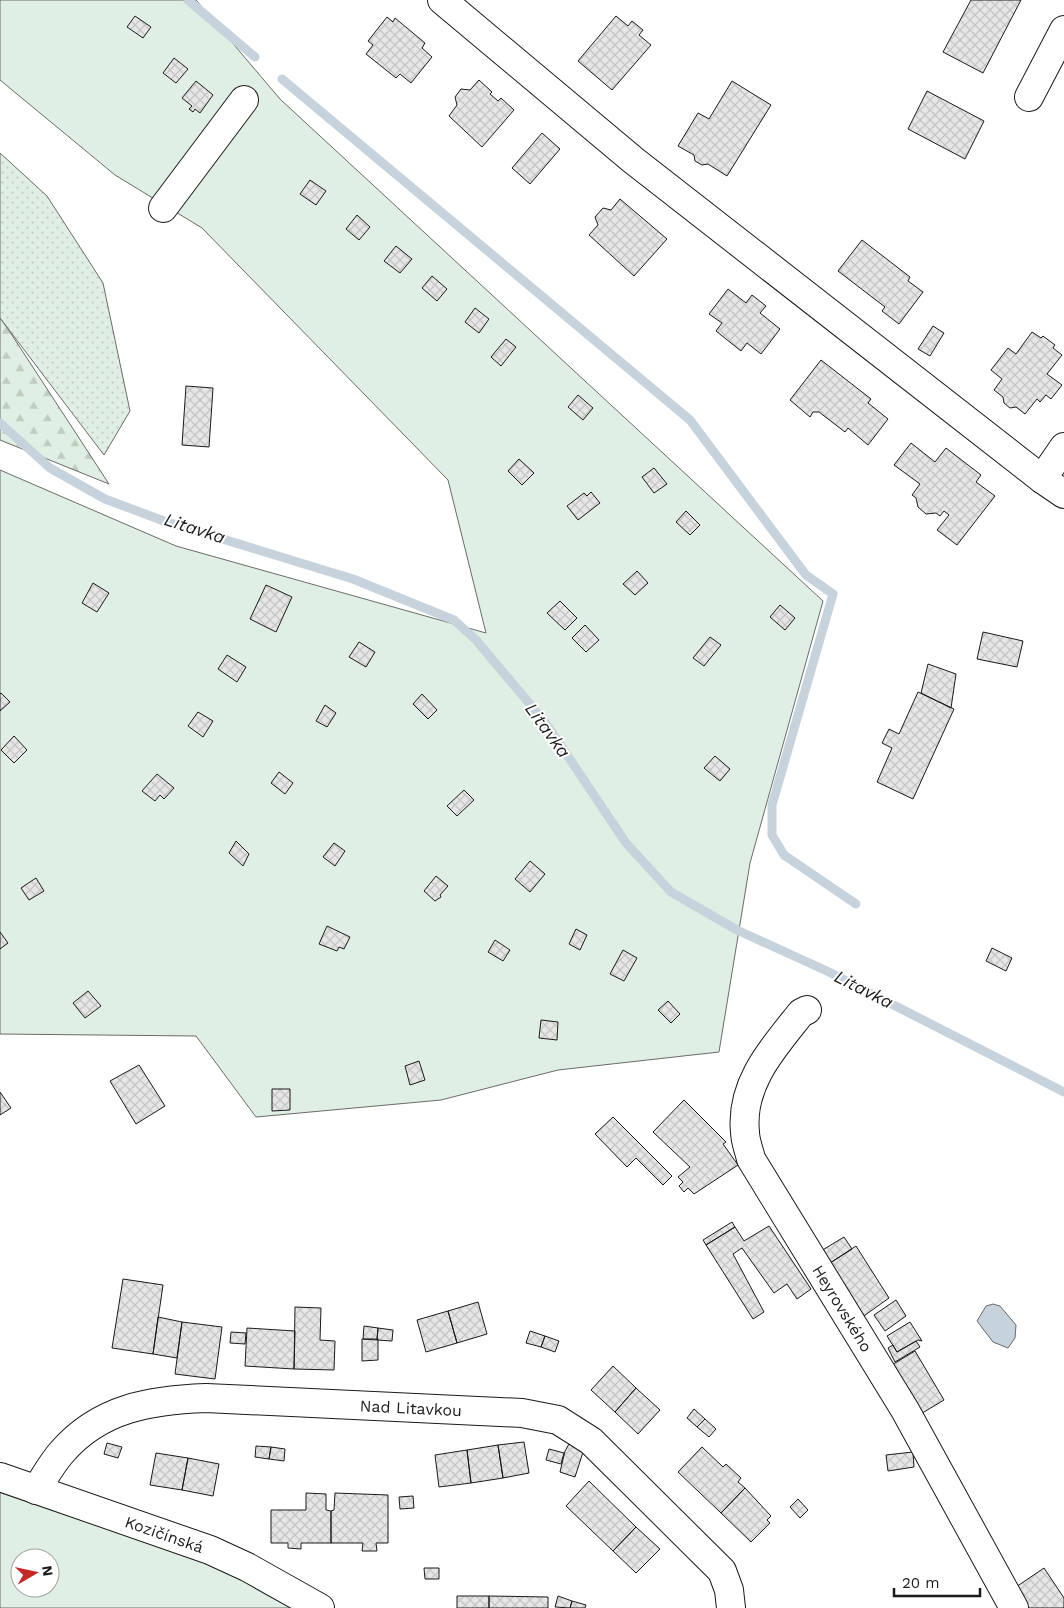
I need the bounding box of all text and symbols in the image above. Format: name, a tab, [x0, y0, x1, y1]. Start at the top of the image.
water label: Litavka	[162, 508, 228, 548]
water label: Litavka	[521, 698, 575, 762]
water label: Litavka	[831, 965, 897, 1013]
street label: Heyrovského	[809, 1261, 877, 1355]
street label: Nad Litavkou	[359, 1396, 462, 1420]
street label: Kozičínská	[123, 1512, 206, 1557]
north arrow	[10, 1548, 60, 1598]
text: N	[39, 1565, 57, 1577]
scale bar	[894, 1566, 980, 1598]
text: 20 m	[902, 1574, 940, 1592]

